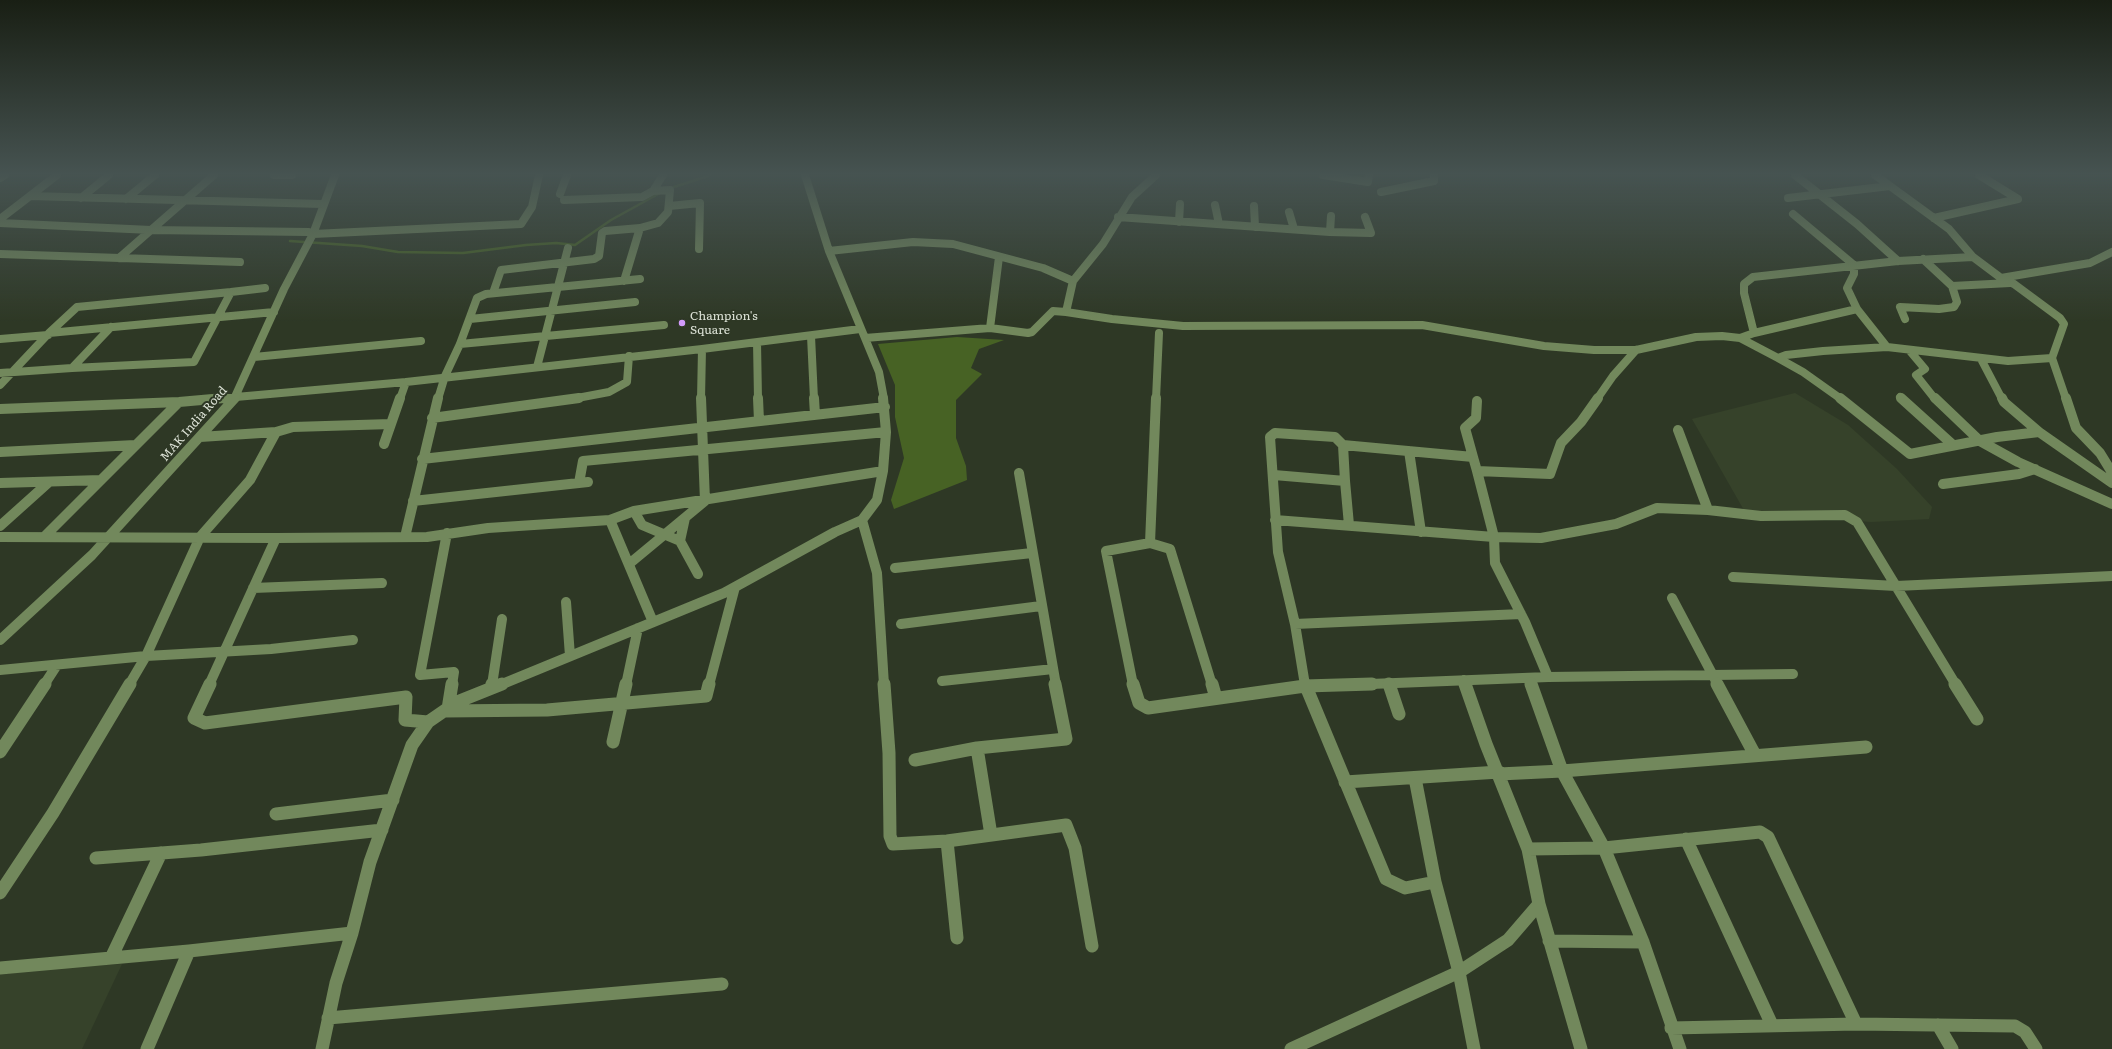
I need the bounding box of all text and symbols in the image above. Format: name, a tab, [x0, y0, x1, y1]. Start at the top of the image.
place label: Champion's Square	[690, 309, 758, 337]
marker: Champion's Square	[677, 318, 687, 328]
street label: MAK India Road	[158, 384, 230, 464]

